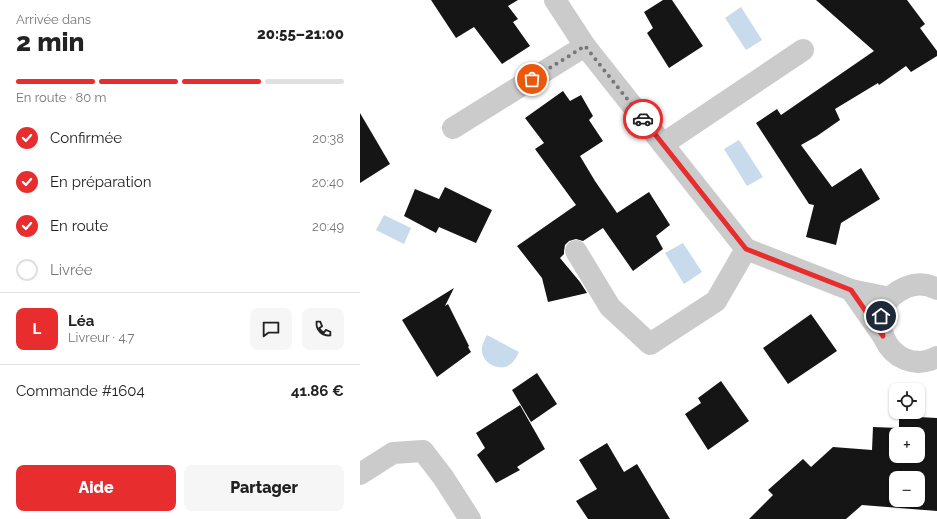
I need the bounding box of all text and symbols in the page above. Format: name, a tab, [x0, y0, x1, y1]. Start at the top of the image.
text: Arrivée dans	[16, 12, 91, 27]
text: 20:55–21:00	[257, 25, 344, 43]
text: 2 min	[16, 27, 84, 57]
pin	[515, 62, 549, 96]
icon: bag	[521, 68, 543, 90]
text: En route · 80 m	[16, 90, 106, 105]
courier	[623, 99, 663, 139]
icon: car	[632, 108, 654, 130]
icon: check	[16, 127, 38, 149]
text: Confirmée	[50, 129, 122, 147]
text: 20:38	[312, 131, 344, 146]
icon: check	[16, 171, 38, 193]
text: En préparation	[50, 173, 151, 191]
text: 20:40	[312, 175, 344, 190]
icon: check	[16, 215, 38, 237]
text: En route	[50, 217, 108, 235]
text: 20:49	[312, 219, 344, 234]
text: Livrée	[50, 261, 93, 279]
pin	[864, 299, 898, 333]
icon: home	[870, 305, 892, 327]
button: chat	[250, 308, 292, 350]
button: phone	[302, 308, 344, 350]
text: Léa	[68, 312, 94, 330]
text: L	[33, 320, 41, 338]
text: Livreur · 4.7	[68, 330, 135, 345]
text: Commande #1604	[16, 382, 145, 400]
text: 41.86 €	[291, 382, 344, 400]
map controls	[889, 383, 925, 507]
button: locate	[889, 383, 925, 419]
button: +	[889, 427, 925, 463]
button: Aide	[16, 465, 176, 511]
button: Partager	[184, 465, 344, 511]
button: −	[889, 471, 925, 507]

